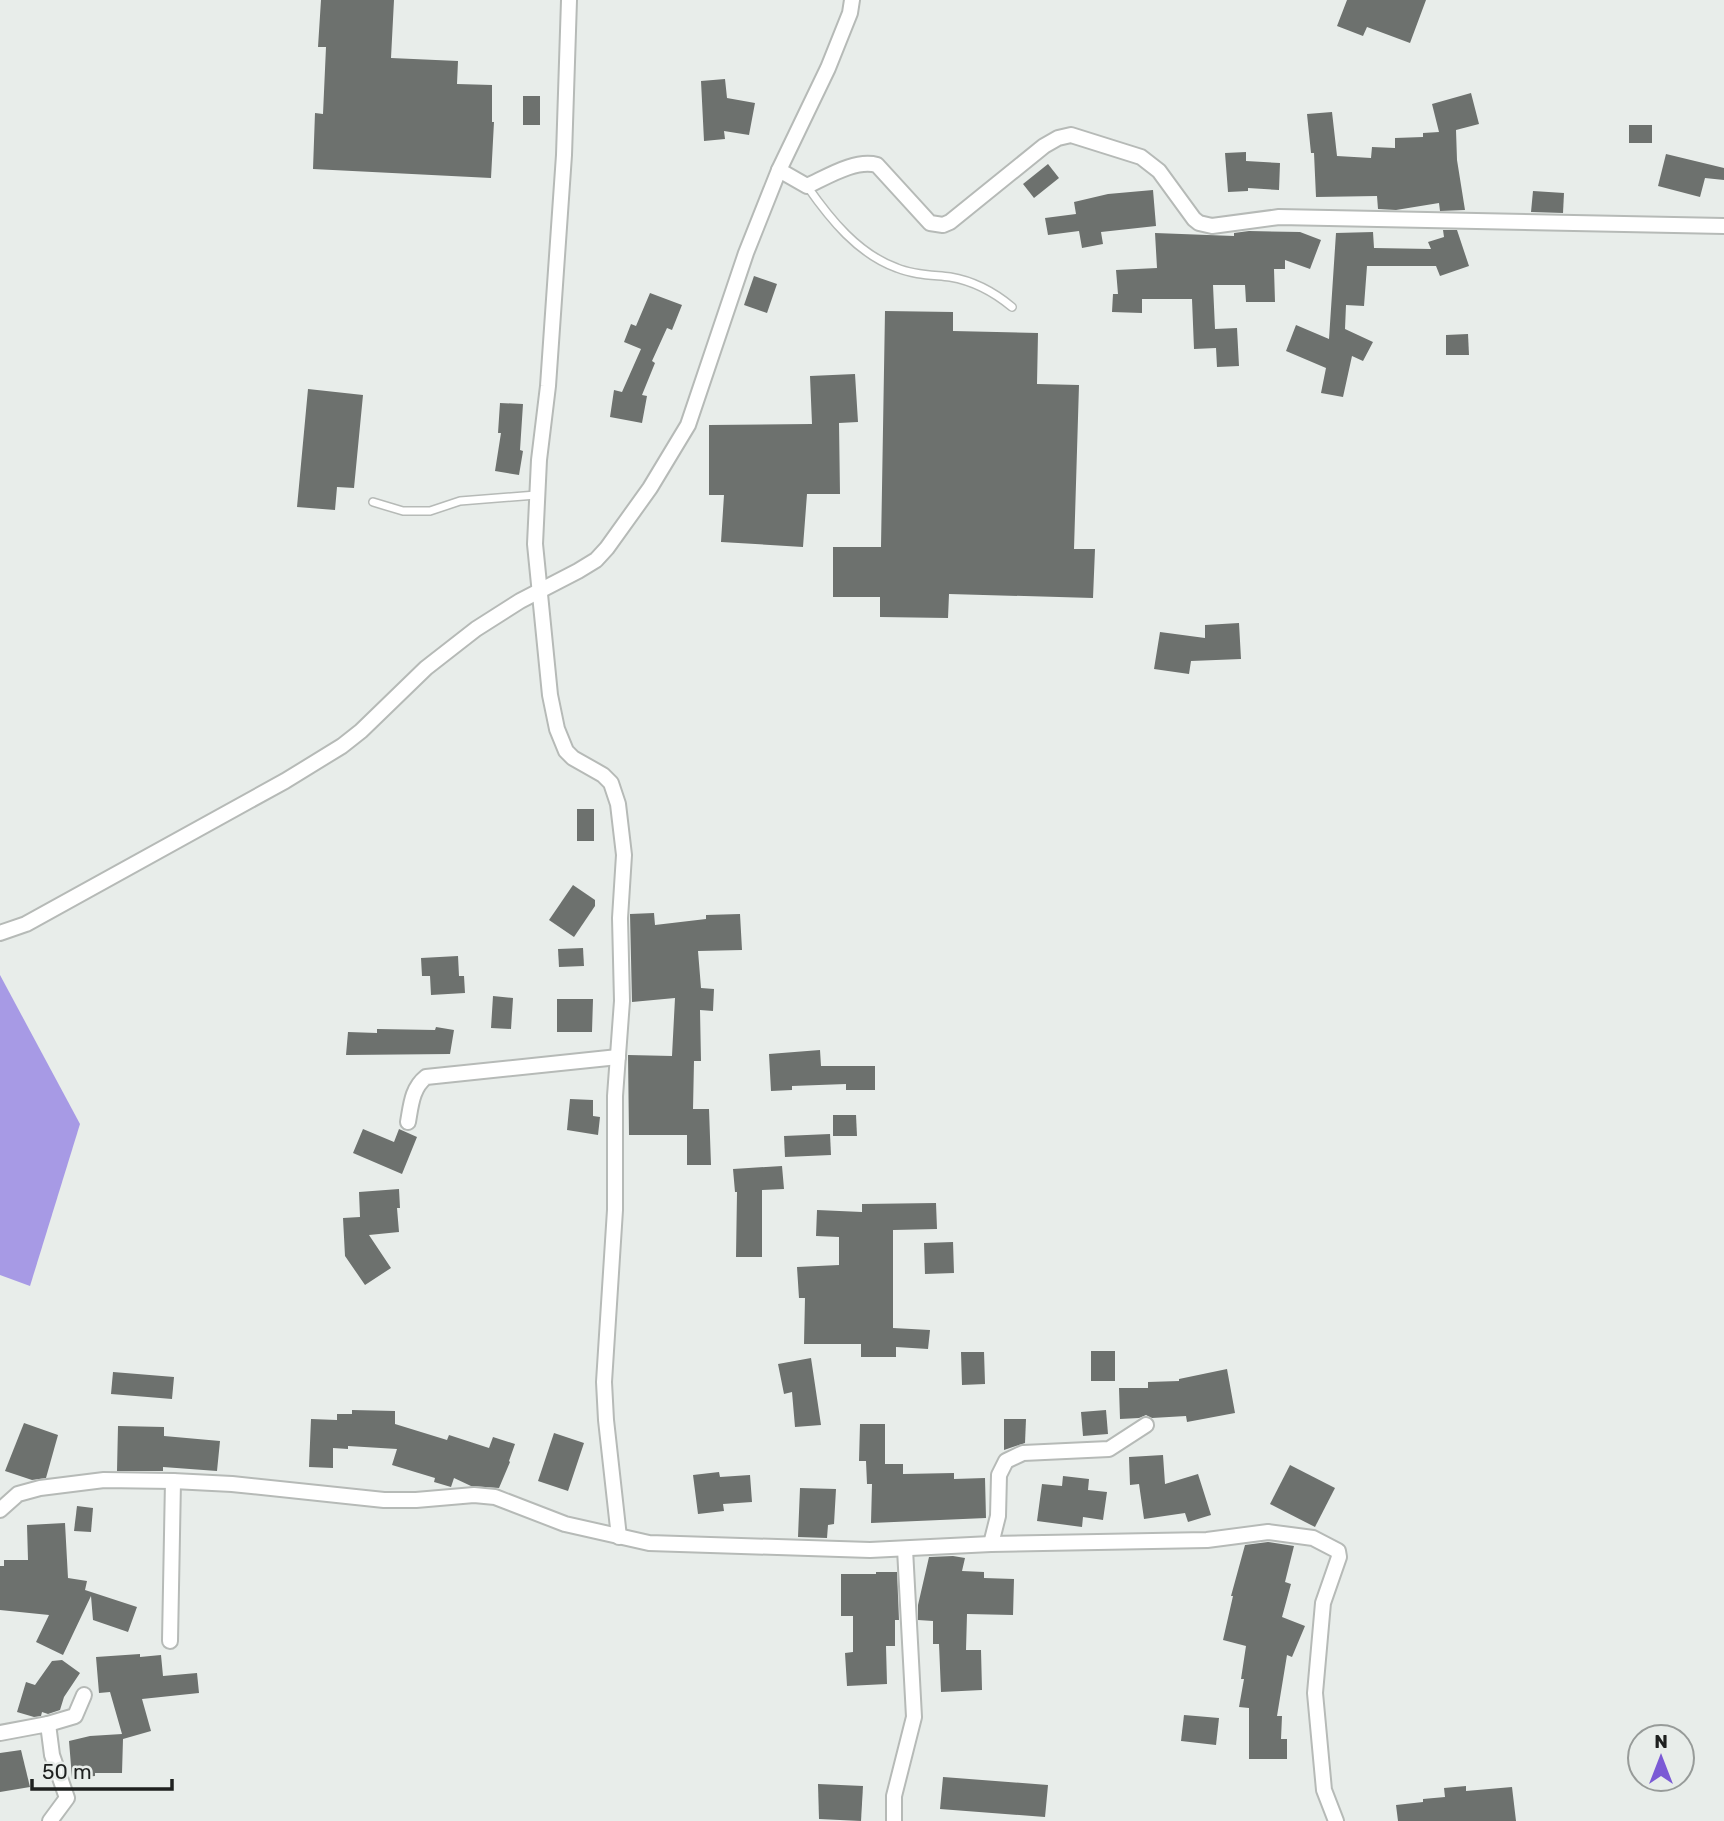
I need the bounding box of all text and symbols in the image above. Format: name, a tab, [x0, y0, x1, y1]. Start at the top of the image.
north arrow	[1626, 1723, 1696, 1793]
text: N	[1654, 1730, 1668, 1753]
scale bar	[32, 1748, 172, 1792]
text: 50 m	[42, 1759, 92, 1784]

